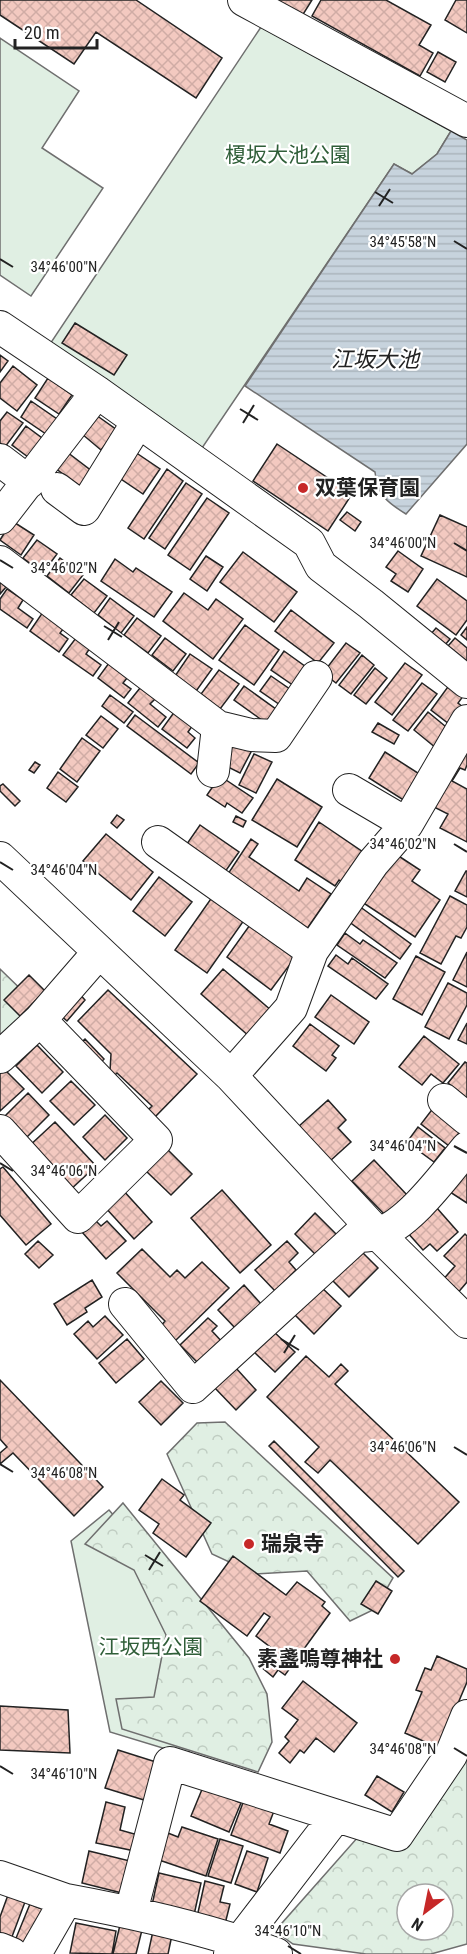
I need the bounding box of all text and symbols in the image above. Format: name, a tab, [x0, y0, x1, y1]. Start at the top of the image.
scale bar	[15, 12, 98, 50]
text: 20 m	[24, 22, 59, 43]
park label: 榎坂大池公園	[225, 143, 351, 167]
text: 34°45'58"N	[370, 233, 436, 251]
text: 34°46'00"N	[31, 258, 97, 276]
water label: 江坂大池	[331, 347, 421, 372]
place label: 双葉保育園	[315, 476, 420, 500]
marker: 双葉保育園	[296, 481, 310, 495]
text: 34°46'00"N	[370, 534, 436, 552]
text: 34°46'02"N	[31, 559, 97, 577]
text: 34°46'02"N	[370, 835, 436, 853]
text: 34°46'04"N	[31, 861, 97, 879]
text: 34°46'04"N	[370, 1137, 436, 1155]
text: 34°46'06"N	[31, 1162, 97, 1180]
text: 34°46'06"N	[370, 1438, 436, 1456]
text: 34°46'08"N	[31, 1464, 97, 1482]
place label: 瑞泉寺	[261, 1532, 324, 1556]
marker: 瑞泉寺	[242, 1537, 256, 1551]
park label: 江坂西公園	[99, 1635, 204, 1659]
place label: 素盞嗚尊神社	[257, 1647, 383, 1671]
marker: 素盞嗚尊神社	[388, 1652, 402, 1666]
text: 34°46'08"N	[370, 1740, 436, 1758]
text: 34°46'10"N	[31, 1765, 97, 1783]
north arrow	[395, 1882, 455, 1942]
text: N	[408, 1914, 427, 1935]
text: 34°46'10"N	[255, 1922, 321, 1940]

